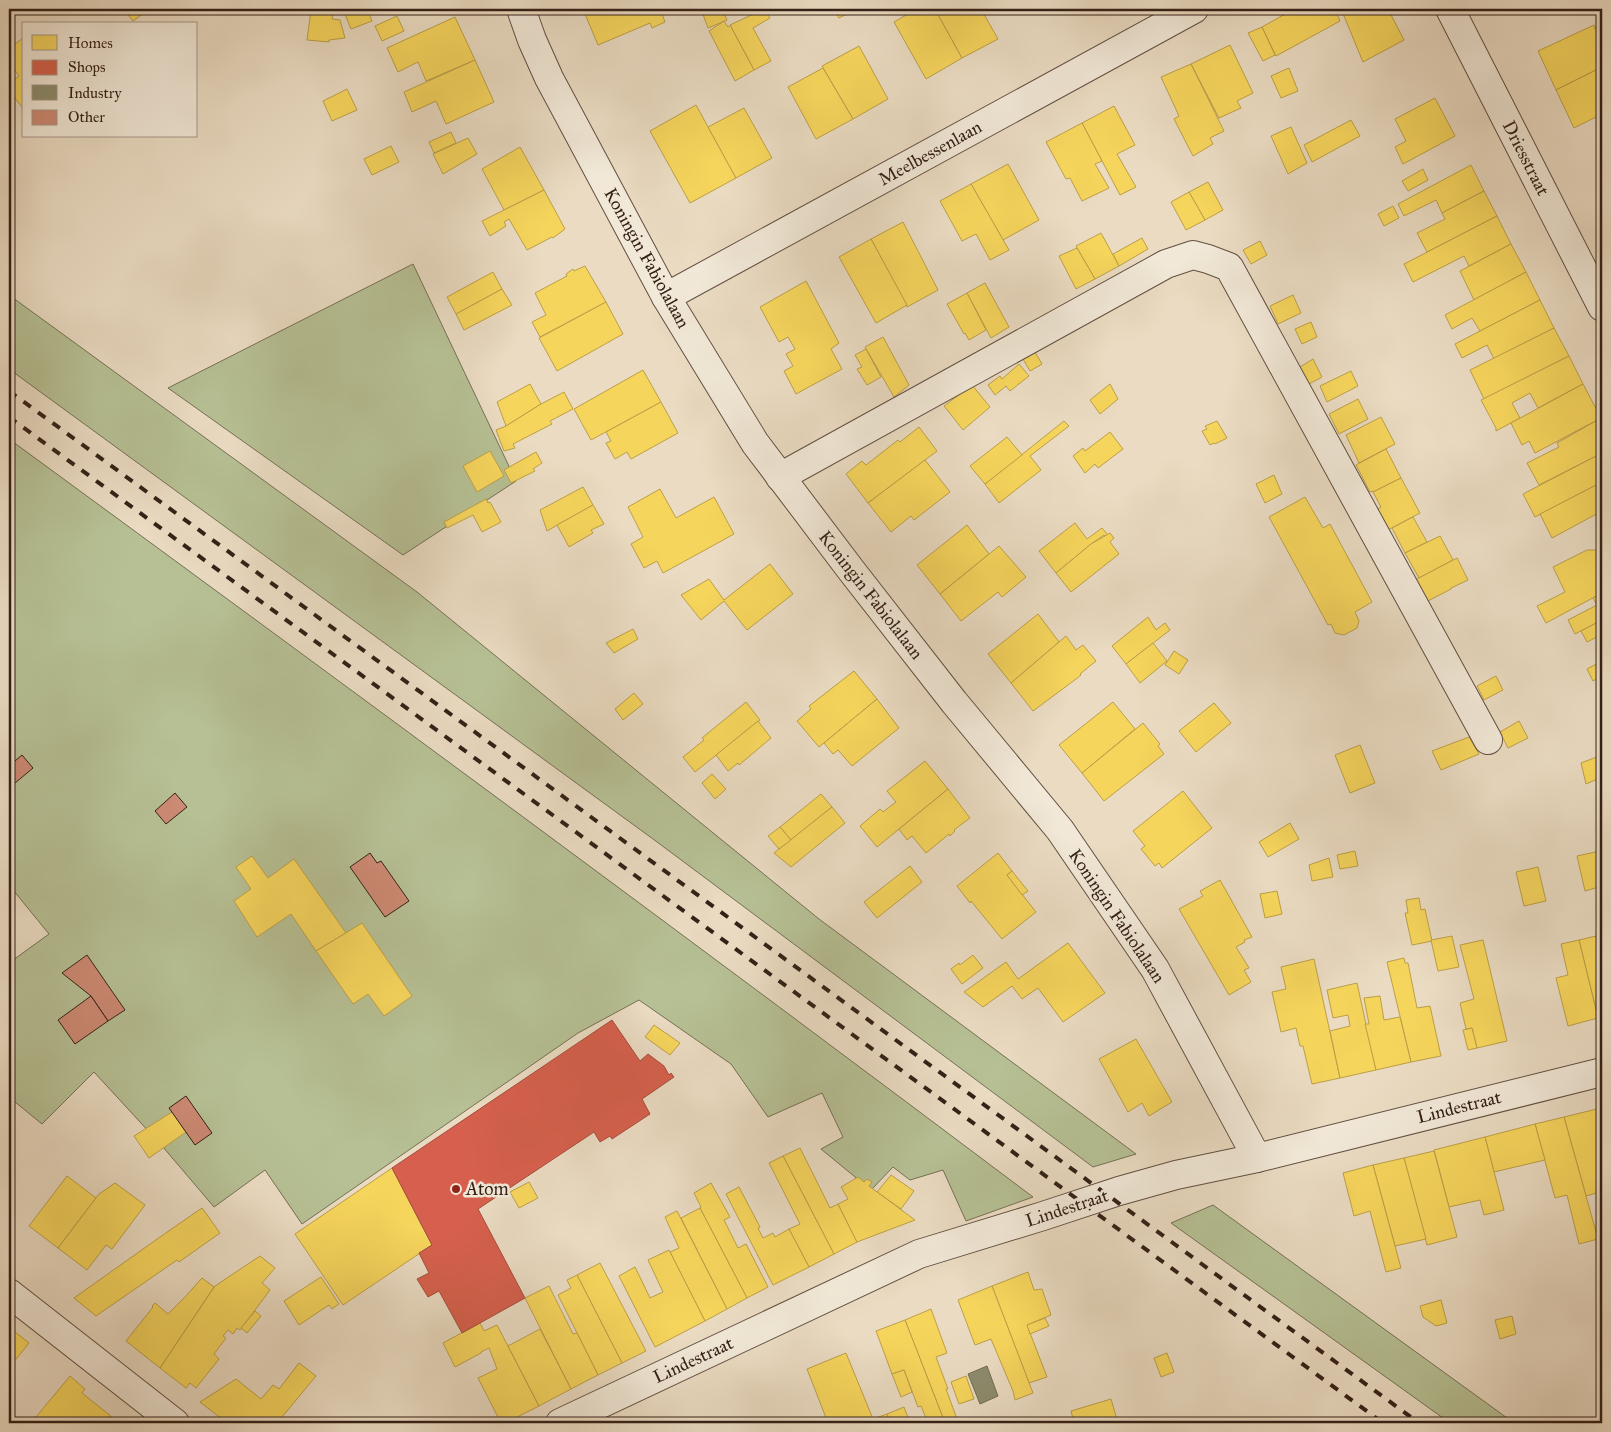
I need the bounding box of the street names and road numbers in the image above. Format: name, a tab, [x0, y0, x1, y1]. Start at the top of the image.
street label: Meelbessenlaan	[875, 115, 986, 190]
street label: Driesstraat	[1498, 117, 1555, 200]
street label: Koningin Fabiolalaan	[598, 184, 695, 333]
street label: Koningin Fabiolalaan	[813, 526, 928, 664]
street label: Koningin Fabiolalaan	[1063, 845, 1170, 988]
street label: Lindestraat	[1415, 1086, 1504, 1128]
street label: Lindestraat	[1023, 1184, 1112, 1232]
street label: Lindestraat	[649, 1332, 737, 1388]

